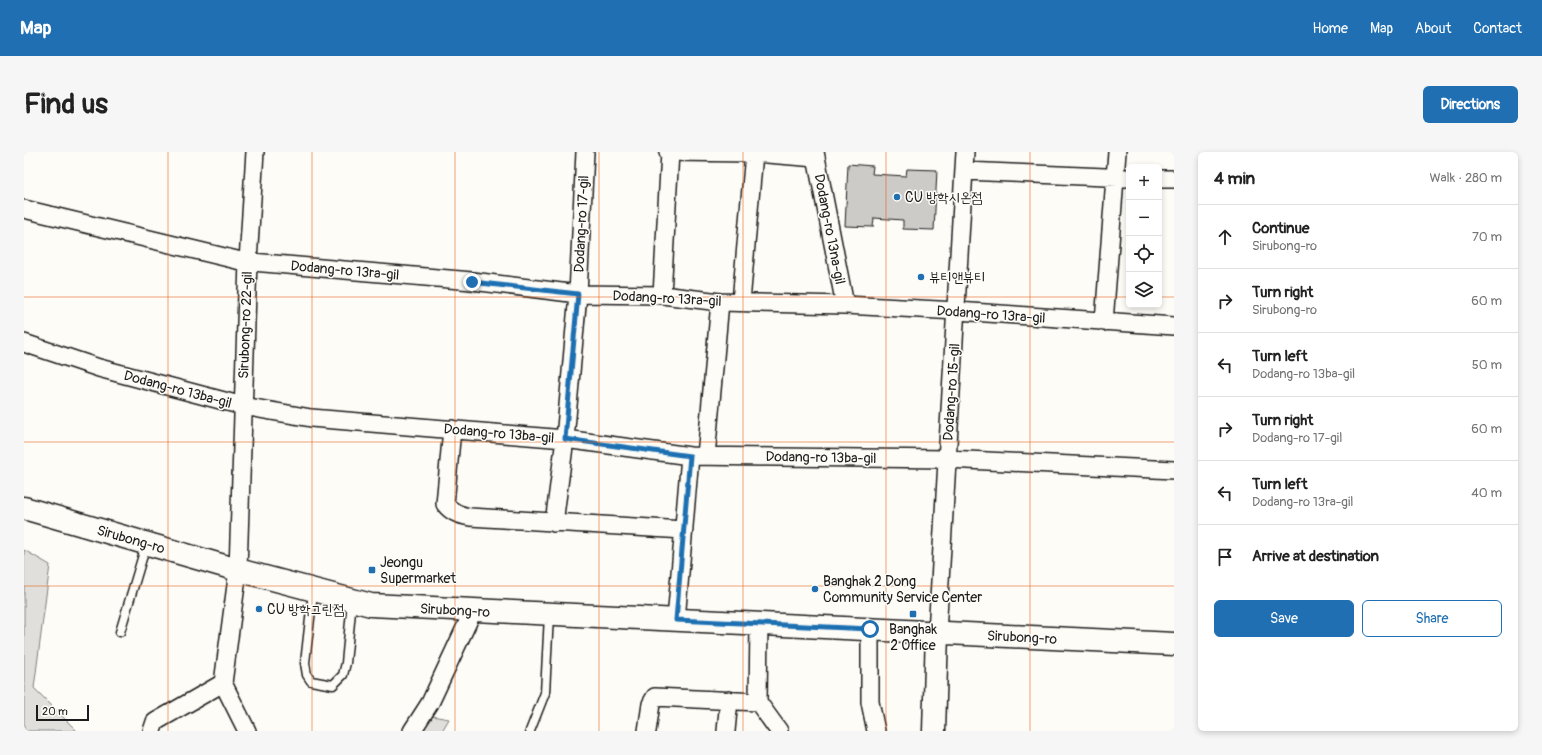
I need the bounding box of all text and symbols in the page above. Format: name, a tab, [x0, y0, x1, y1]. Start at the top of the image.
text: Map	[20, 16, 51, 40]
text: Home	[1313, 20, 1348, 37]
text: Map	[1370, 20, 1393, 37]
text: About	[1415, 20, 1451, 37]
text: Contact	[1473, 20, 1522, 37]
button: Directions	[1423, 86, 1518, 123]
text: Find us	[24, 87, 108, 122]
map controls	[1126, 164, 1162, 308]
button: +	[1126, 164, 1162, 200]
text: 4 min	[1214, 168, 1255, 189]
text: Walk · 280 m	[1429, 170, 1502, 186]
street label: Dodang-ro 13na-gil	[810, 172, 849, 286]
street label: Dodang-ro 17-gil	[570, 175, 593, 273]
place label: CU 방학시온점	[905, 189, 982, 206]
marker: CU 방학시온점	[892, 192, 902, 202]
button: −	[1126, 200, 1162, 236]
text: Continue	[1252, 219, 1310, 238]
icon: ahead	[1214, 226, 1236, 248]
text: 70 m	[1472, 229, 1502, 245]
button: locate	[1126, 236, 1162, 272]
text: Sirubong-ro	[1252, 238, 1317, 254]
street label: Dodang-ro 13ra-gil	[290, 257, 400, 284]
place label: 뷰티앤뷰티	[929, 269, 985, 286]
street label: Sirubong-ro 22-gil	[235, 271, 256, 379]
marker: 뷰티앤뷰티	[916, 272, 926, 282]
button: layers	[1126, 272, 1162, 308]
route end	[463, 273, 481, 291]
text: Turn right	[1252, 283, 1313, 302]
street label: Dodang-ro 13ra-gil	[612, 287, 722, 310]
icon: right	[1214, 290, 1236, 312]
text: 60 m	[1471, 293, 1502, 309]
street label: Dodang-ro 13ra-gil	[936, 302, 1046, 327]
text: Sirubong-ro	[1252, 302, 1317, 318]
street label: Dodang-ro 15-gil	[940, 343, 963, 441]
text: Turn left	[1252, 347, 1308, 366]
icon: left	[1214, 354, 1236, 376]
text: 50 m	[1472, 357, 1502, 373]
text: Dodang-ro 13ba-gil	[1252, 366, 1355, 382]
street label: Dodang-ro 13ba-gil	[122, 367, 234, 412]
text: Turn right	[1252, 411, 1313, 430]
icon: right	[1214, 418, 1236, 440]
street label: Dodang-ro 13ba-gil	[443, 420, 555, 447]
text: 60 m	[1471, 421, 1502, 437]
text: Dodang-ro 17-gil	[1252, 430, 1342, 446]
street label: Dodang-ro 13ba-gil	[765, 448, 877, 467]
text: Turn left	[1252, 475, 1308, 494]
icon: left	[1214, 482, 1236, 504]
text: 40 m	[1471, 485, 1502, 501]
text: Dodang-ro 13ra-gil	[1252, 494, 1353, 510]
street label: Sirubong-ro	[95, 522, 167, 557]
icon: arrive	[1214, 546, 1236, 568]
text: Arrive at destination	[1252, 547, 1379, 566]
place label: Jeongu Supermarket	[380, 554, 456, 587]
marker: Jeongu Supermarket	[367, 565, 377, 575]
place label: Banghak 2 Dong Community Service Center	[823, 573, 982, 606]
marker: Banghak 2 Dong Community Service Center	[810, 584, 820, 594]
street label: Sirubong-ro	[420, 600, 491, 621]
button: Save	[1214, 600, 1354, 637]
button: Share	[1362, 600, 1502, 637]
place label: CU 방학그린점	[267, 601, 344, 618]
marker: CU 방학그린점	[254, 604, 264, 614]
marker: Banghak 2 Office	[908, 609, 918, 619]
route start	[861, 620, 879, 638]
place label: Banghak 2 Office	[889, 621, 937, 654]
street label: Sirubong-ro	[987, 627, 1058, 648]
scale bar	[36, 703, 89, 722]
text: 20 m	[42, 705, 68, 718]

